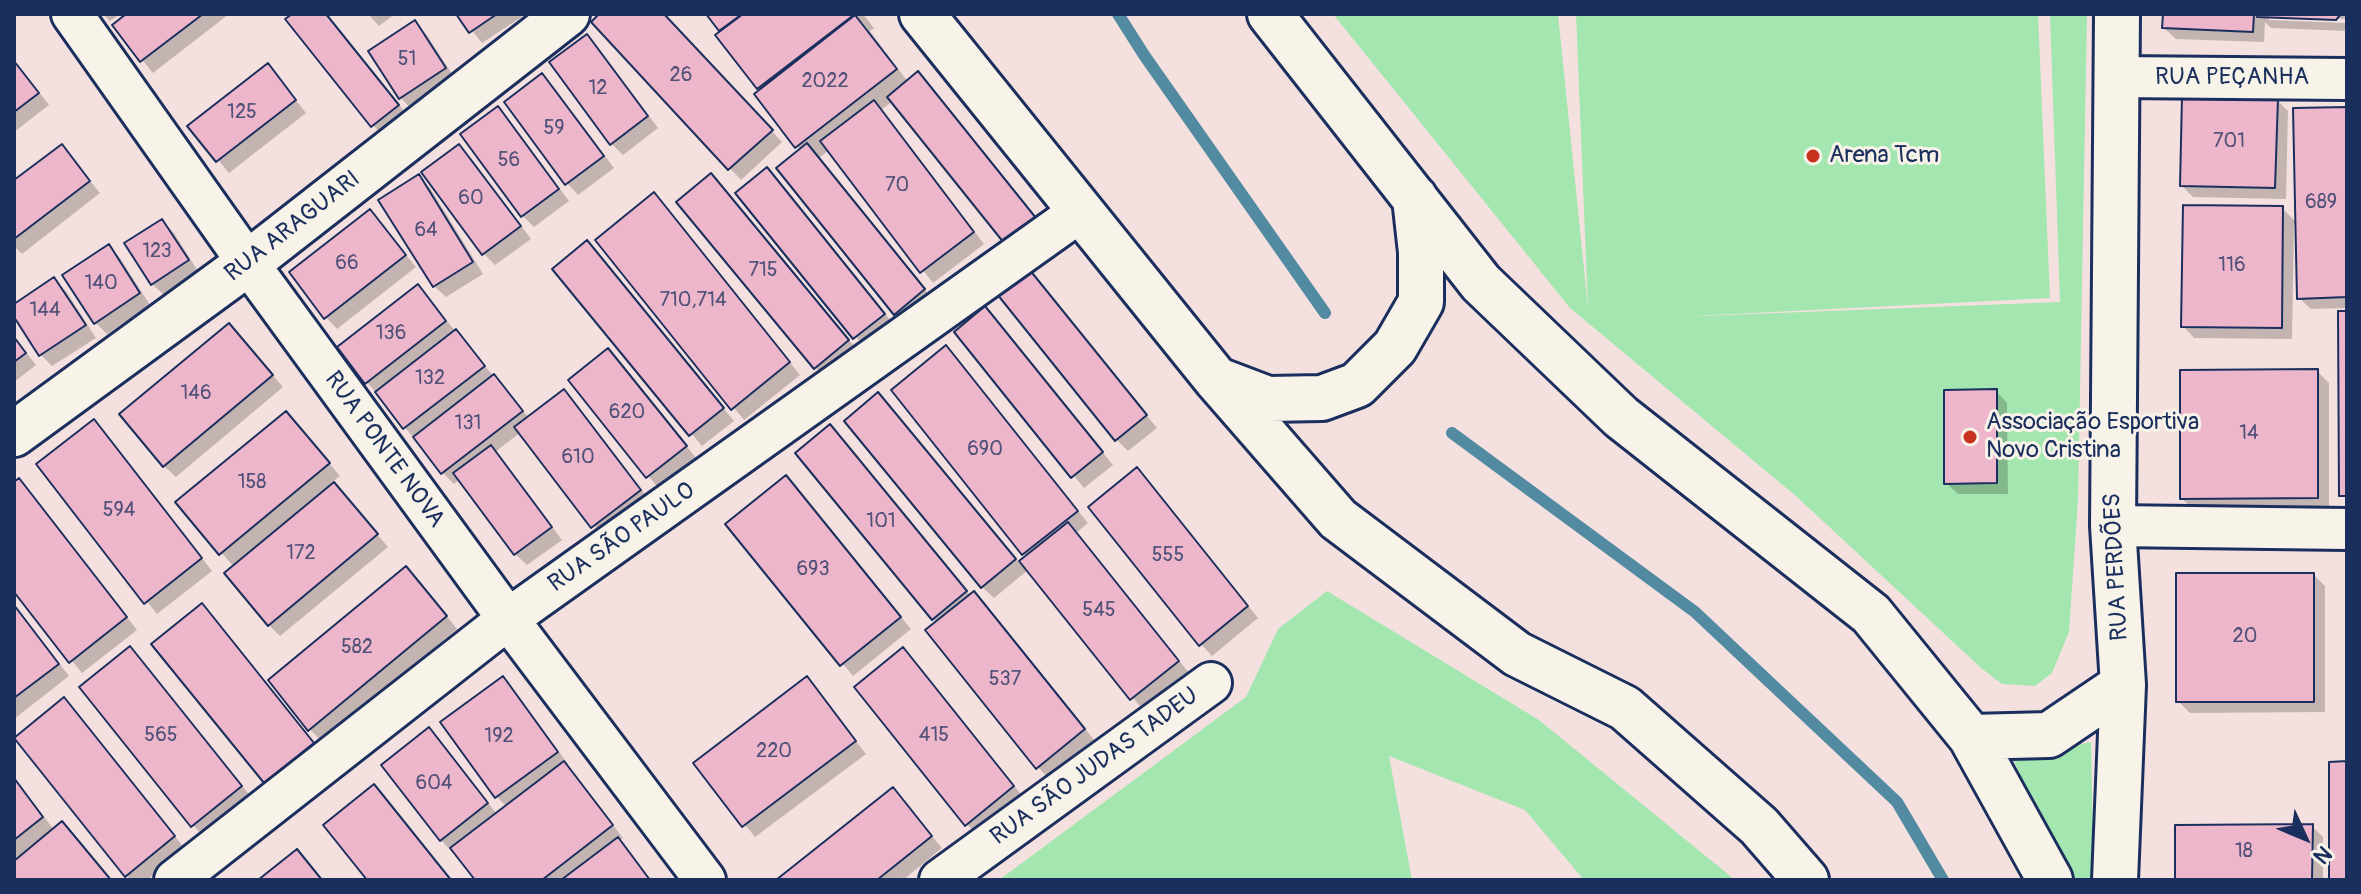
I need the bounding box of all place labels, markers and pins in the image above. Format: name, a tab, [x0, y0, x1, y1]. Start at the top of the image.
place label: Arena Tcm	[1829, 142, 1939, 170]
marker: Arena Tcm	[1804, 147, 1822, 165]
place label: Associação Esportiva Novo Cristina	[1986, 409, 2199, 465]
marker: Associação Esportiva Novo Cristina	[1961, 428, 1979, 446]

